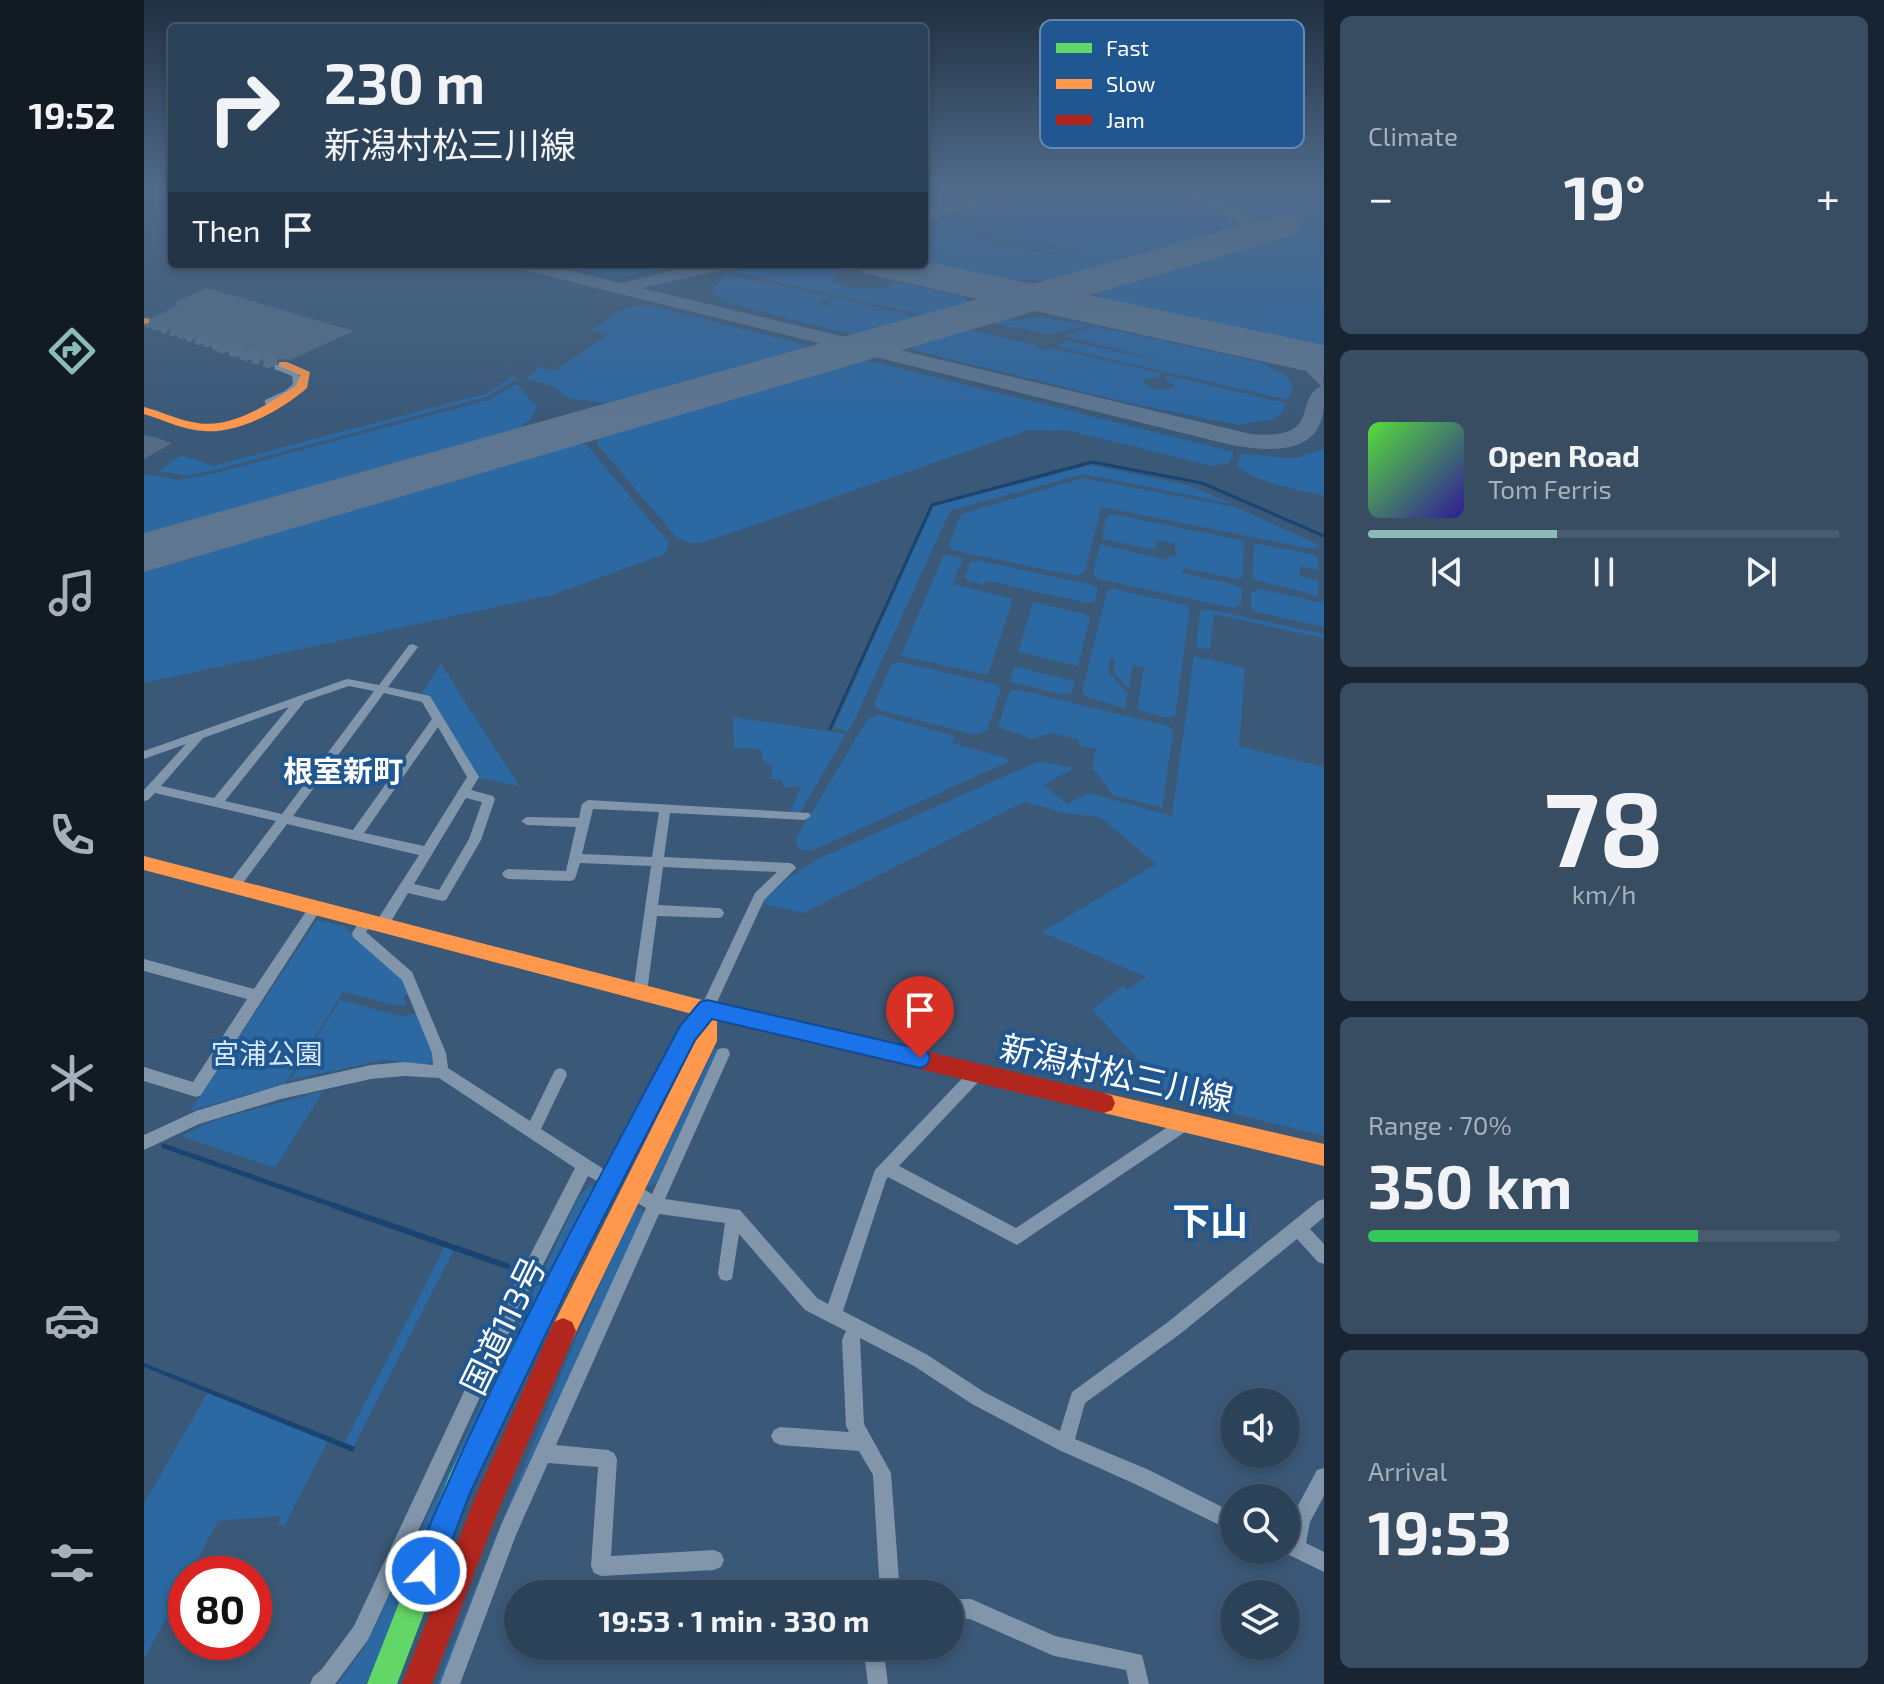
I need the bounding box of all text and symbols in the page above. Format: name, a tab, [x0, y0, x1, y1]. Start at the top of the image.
legend	[1040, 20, 1304, 148]
text: Fast	[1106, 34, 1149, 60]
text: 230 m	[324, 48, 485, 115]
icon: right	[192, 56, 296, 160]
text: Slow	[1106, 70, 1155, 96]
text: 19:52	[29, 93, 115, 136]
text: Jam	[1106, 106, 1145, 132]
text: Climate	[1368, 120, 1458, 151]
text: 新潟村松三川線	[324, 122, 576, 165]
text: 19°	[1564, 160, 1646, 232]
text: −	[1368, 170, 1394, 223]
text: +	[1816, 170, 1840, 223]
icon: arrive	[276, 208, 320, 252]
text: Then	[192, 212, 260, 248]
icon: directions	[44, 323, 100, 379]
text: Open Road	[1488, 437, 1640, 473]
text: Tom Ferris	[1488, 473, 1612, 504]
icon: previous	[1425, 550, 1469, 594]
icon: pause	[1582, 550, 1626, 594]
icon: next	[1739, 550, 1783, 594]
icon: music	[44, 565, 100, 621]
district label: 根室新町	[283, 752, 403, 788]
text: 78	[1544, 763, 1664, 888]
icon: phone	[44, 807, 100, 863]
text: km/h	[1572, 878, 1636, 909]
pin	[886, 976, 954, 1058]
icon: arrive	[898, 988, 942, 1032]
street label: 新潟村松三川線	[996, 1025, 1238, 1119]
park label: 宮浦公園	[211, 1036, 323, 1070]
icon: climate	[44, 1050, 100, 1106]
text: Range · 70%	[1368, 1109, 1512, 1140]
text: 350 km	[1368, 1149, 1572, 1221]
district label: 下山	[1172, 1197, 1248, 1243]
street label: 国道113号	[451, 1250, 553, 1400]
icon: car	[44, 1292, 100, 1348]
map controls	[1220, 1388, 1300, 1660]
button: sound	[1220, 1388, 1300, 1468]
text: Arrival	[1368, 1455, 1447, 1486]
button: search	[1220, 1484, 1300, 1564]
text: 19:53	[1368, 1495, 1512, 1567]
position arrow	[384, 1529, 468, 1613]
icon: filters	[44, 1535, 100, 1591]
speed limit sign: 80	[168, 1556, 272, 1660]
button: layers	[1220, 1580, 1300, 1660]
text: 19:53 · 1 min · 330 m	[599, 1602, 869, 1638]

